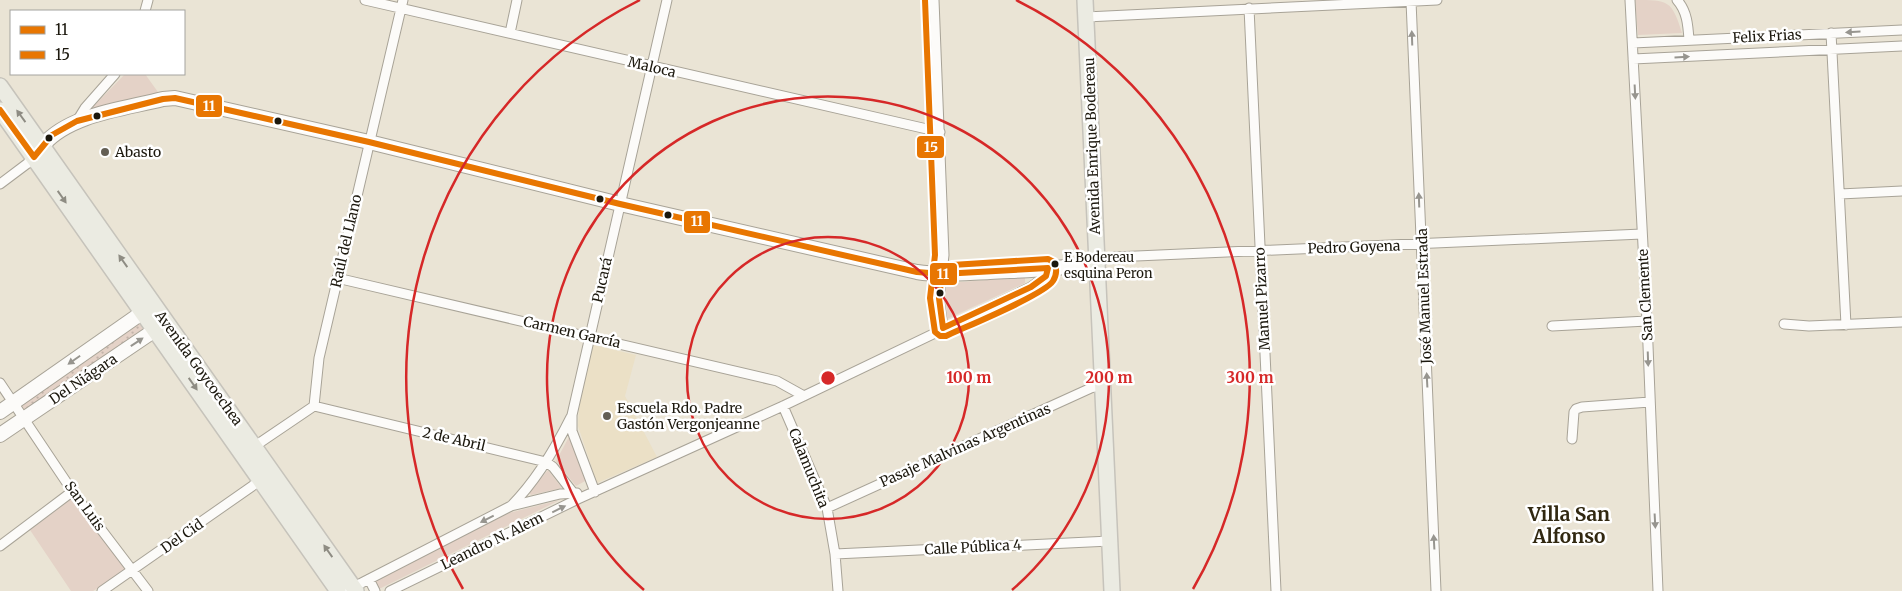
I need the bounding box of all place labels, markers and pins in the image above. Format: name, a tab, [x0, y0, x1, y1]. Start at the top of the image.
unlabelled marker	[92, 111, 102, 121]
unlabelled marker	[273, 116, 283, 126]
unlabelled marker	[44, 133, 54, 143]
place label: Abasto	[114, 143, 161, 161]
marker: Abasto	[99, 146, 111, 158]
unlabelled marker	[595, 194, 605, 204]
unlabelled marker	[663, 210, 673, 220]
place label: E Bodereau esquina Peron	[1064, 249, 1153, 282]
marker: E Bodereau esquina Peron	[1050, 259, 1060, 269]
unlabelled marker	[935, 288, 945, 298]
centre of rings	[819, 369, 837, 387]
place label: Escuela Rdo. Padre Gastón Vergonjeanne	[617, 399, 760, 433]
marker: Escuela Rdo. Padre Gastón Vergonjeanne	[601, 410, 613, 422]

